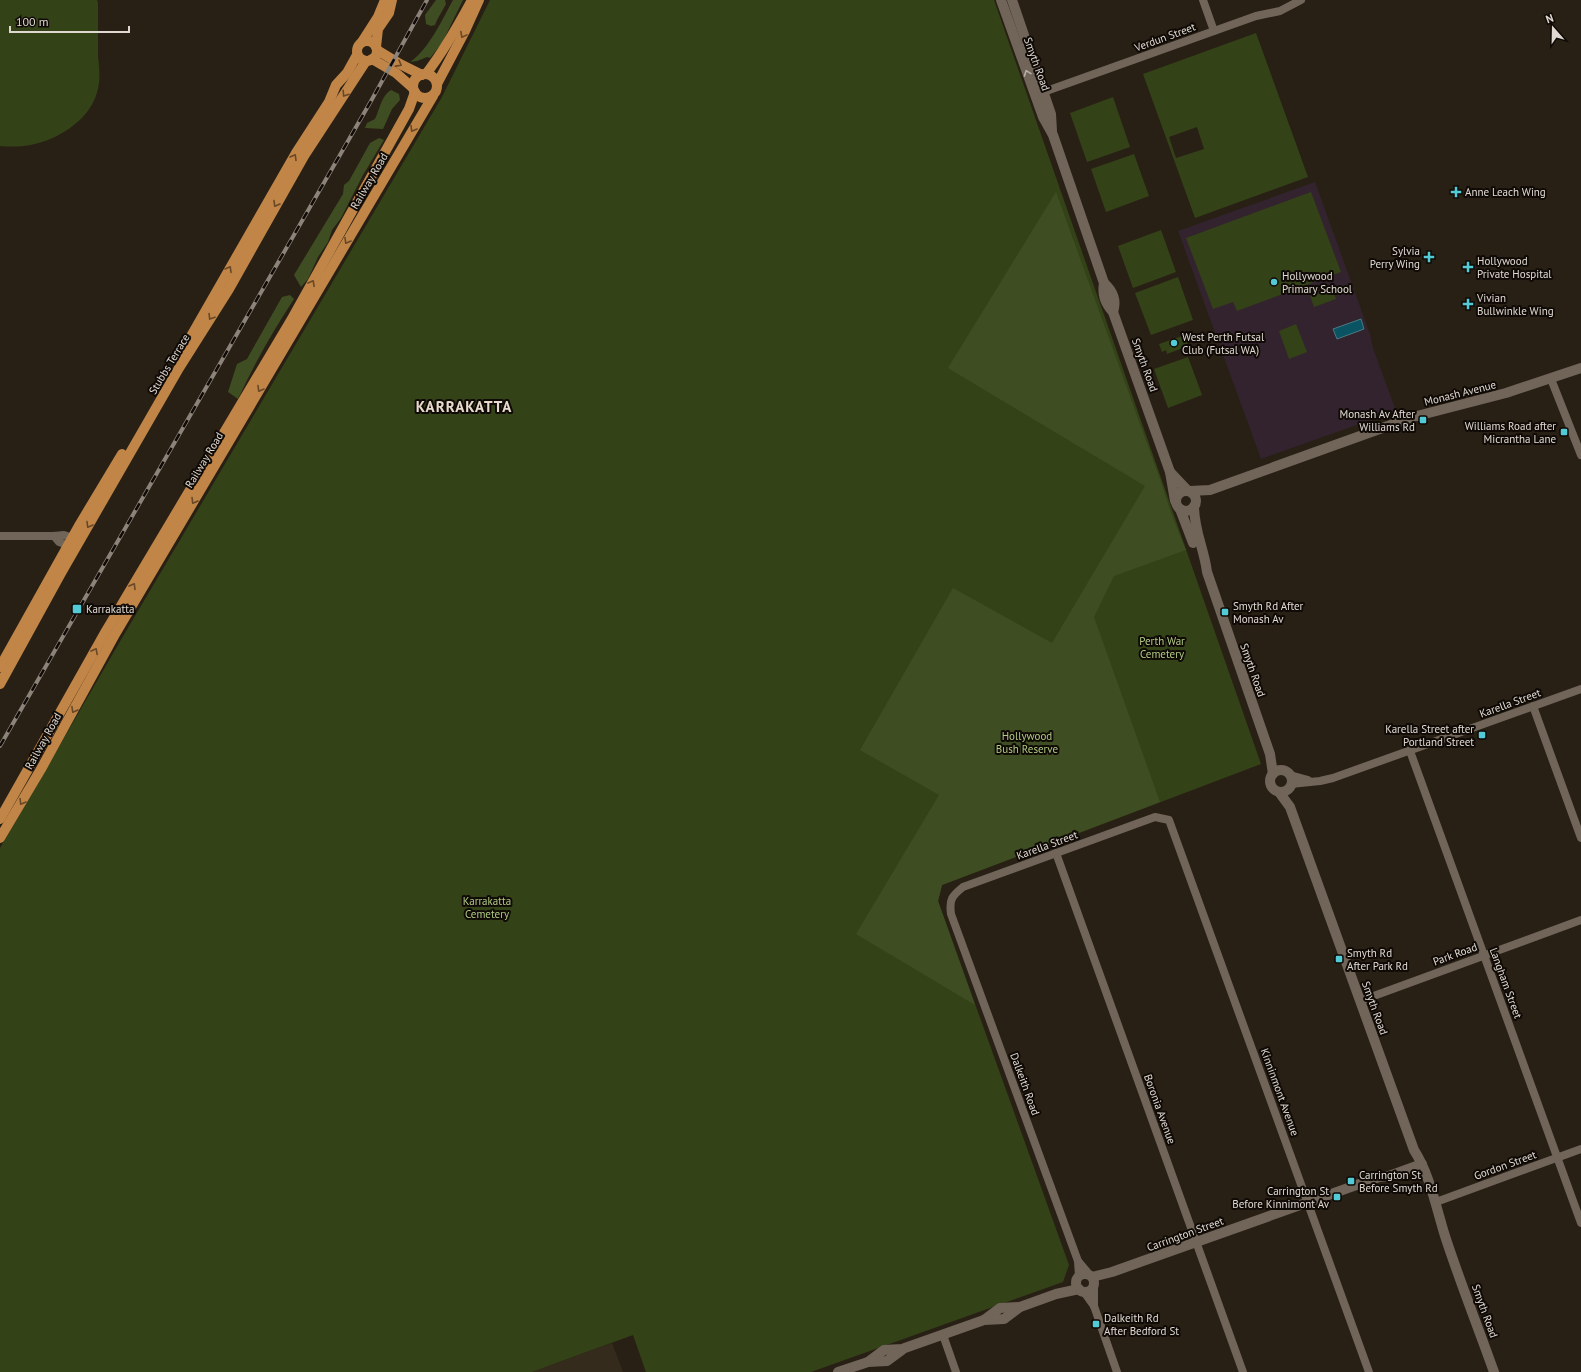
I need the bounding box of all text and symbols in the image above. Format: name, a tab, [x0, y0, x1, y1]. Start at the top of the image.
scale bar	[10, 8, 129, 34]
north arrow	[1533, 8, 1573, 48]
text: N	[1544, 11, 1555, 26]
text: 100 m	[16, 14, 49, 29]
street label: Verdun Street	[1132, 19, 1198, 55]
one-way arrow	[460, 31, 467, 39]
street label: Smyth Road	[1021, 35, 1053, 93]
one-way arrow	[395, 59, 402, 66]
one-way arrow	[1024, 70, 1032, 77]
one-way arrow	[343, 89, 350, 96]
one-way arrow	[410, 125, 417, 132]
street label: Railway Road	[347, 150, 391, 212]
one-way arrow	[289, 154, 297, 161]
place label: Anne Leach Wing	[1465, 185, 1546, 199]
marker: Anne Leach Wing	[1450, 186, 1462, 198]
one-way arrow	[274, 200, 281, 207]
one-way arrow	[344, 237, 351, 244]
place label: Sylvia Perry Wing	[1370, 244, 1420, 271]
marker: Sylvia Perry Wing	[1423, 251, 1435, 263]
place label: Hollywood Private Hospital	[1477, 254, 1552, 281]
marker: Hollywood Private Hospital	[1462, 261, 1474, 273]
one-way arrow	[224, 266, 231, 273]
place label: Hollywood Primary School	[1282, 269, 1353, 296]
marker: Hollywood Primary School	[1269, 277, 1279, 287]
one-way arrow	[308, 280, 315, 287]
place label: Vivian Bullwinkle Wing	[1476, 291, 1554, 318]
marker: Vivian Bullwinkle Wing	[1462, 298, 1474, 310]
one-way arrow	[209, 312, 216, 319]
place label: West Perth Futsal Club (Futsal WA)	[1182, 330, 1265, 357]
street label: Stubbs Terrace	[145, 331, 193, 397]
street label: Smyth Road	[1129, 336, 1161, 394]
marker: West Perth Futsal Club (Futsal WA)	[1169, 338, 1179, 348]
street label: Monash Avenue	[1423, 377, 1498, 409]
one-way arrow	[257, 385, 264, 392]
district label: KARRAKATTA	[416, 397, 512, 416]
place label: Monash Av After Williams Rd	[1339, 407, 1415, 434]
marker: Monash Av After Williams Rd	[1418, 415, 1428, 425]
place label: Williams Road after Micrantha Lane	[1465, 419, 1556, 446]
marker: Williams Road after Micrantha Lane	[1559, 427, 1569, 437]
street label: Railway Road	[182, 430, 226, 490]
one-way arrow	[191, 497, 198, 504]
one-way arrow	[87, 521, 94, 528]
one-way arrow	[129, 583, 136, 590]
place label: Smyth Rd After Monash Av	[1233, 599, 1304, 626]
place label: Karrakatta	[86, 602, 134, 616]
marker: Karrakatta	[71, 603, 83, 615]
marker: Smyth Rd After Monash Av	[1220, 607, 1230, 617]
park label: Perth War Cemetery	[1139, 634, 1185, 661]
street label: Smyth Road	[1237, 641, 1269, 699]
one-way arrow	[90, 648, 98, 655]
street label: Karella Street	[1477, 685, 1543, 721]
one-way arrow	[72, 706, 79, 713]
street label: Railway Road	[22, 710, 64, 772]
place label: Karella Street after Portland Street	[1385, 722, 1474, 749]
park label: Hollywood Bush Reserve	[996, 729, 1059, 756]
marker: Karella Street after Portland Street	[1477, 730, 1487, 740]
one-way arrow	[19, 798, 26, 805]
street label: Karella Street	[1014, 827, 1080, 863]
park label: Karrakatta Cemetery	[463, 894, 511, 921]
street label: Park Road	[1431, 940, 1479, 968]
place label: Smyth Rd After Park Rd	[1347, 946, 1408, 973]
street label: Langham Street	[1487, 946, 1525, 1021]
marker: Smyth Rd After Park Rd	[1334, 954, 1344, 964]
street label: Smyth Road	[1359, 979, 1391, 1037]
street label: Kinninmont Avenue	[1258, 1046, 1302, 1138]
street label: Dalkeith Road	[1007, 1051, 1043, 1117]
street label: Boronia Avenue	[1141, 1072, 1179, 1146]
street label: Gordon Street	[1472, 1147, 1538, 1183]
place label: Carrington St Before Smyth Rd	[1359, 1168, 1438, 1195]
marker: Carrington St Before Smyth Rd	[1346, 1176, 1356, 1186]
place label: Carrington St Before Kinnimont Av	[1232, 1184, 1330, 1211]
marker: Carrington St Before Kinnimont Av	[1332, 1192, 1342, 1202]
street label: Carrington Street	[1145, 1214, 1225, 1254]
street label: Smyth Road	[1469, 1282, 1501, 1340]
place label: Dalkeith Rd After Bedford St	[1104, 1311, 1179, 1338]
marker: Dalkeith Rd After Bedford St	[1091, 1319, 1101, 1329]

